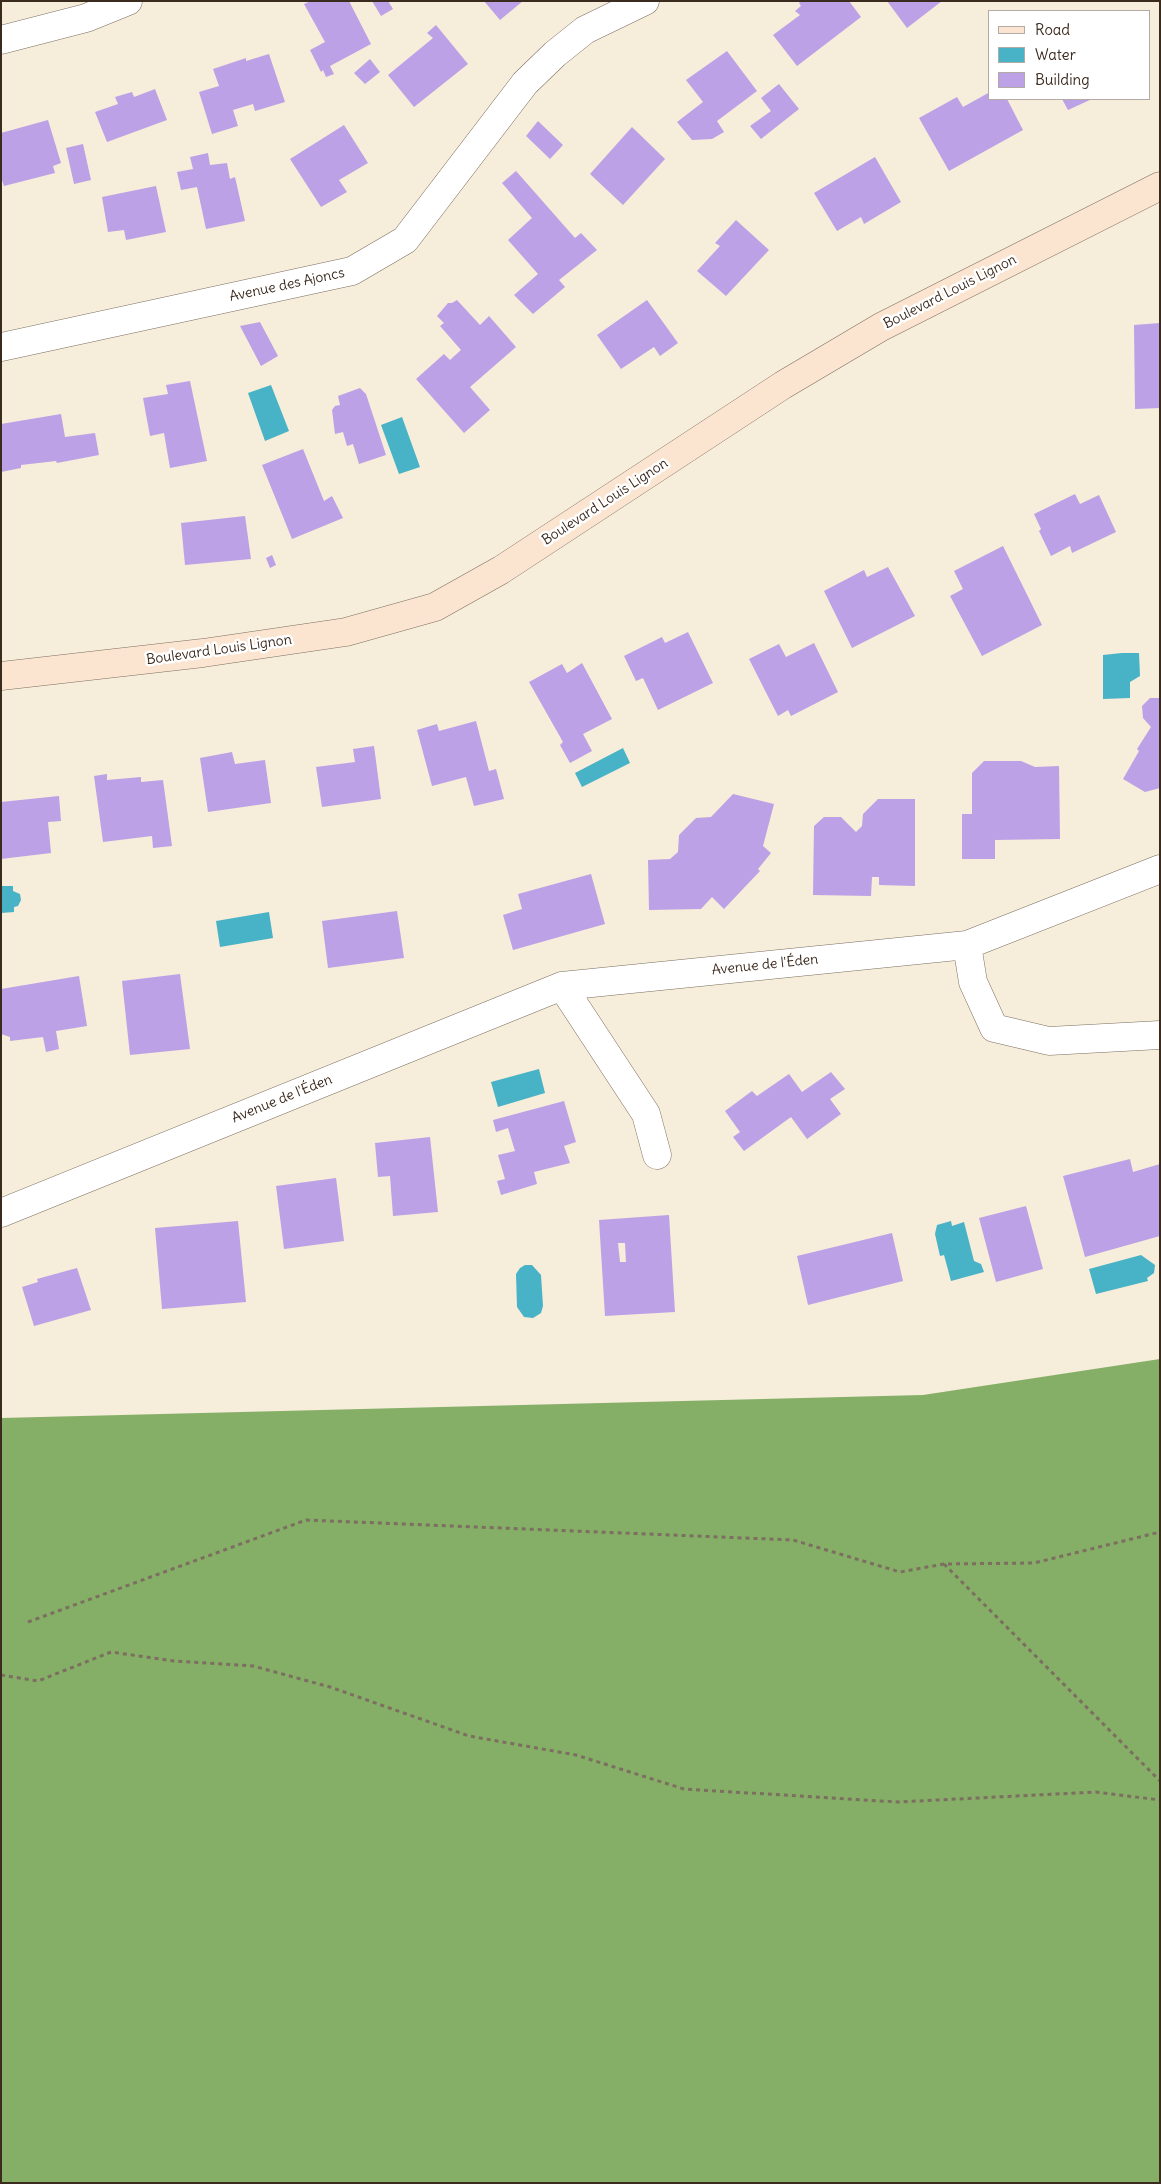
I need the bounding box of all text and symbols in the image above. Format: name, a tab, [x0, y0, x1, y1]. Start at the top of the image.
legend	[988, 10, 1151, 100]
text: Road	[1035, 20, 1070, 39]
text: Water	[1035, 45, 1076, 64]
text: Building	[1035, 70, 1090, 89]
street label: Boulevard Louis Lignon	[881, 251, 1019, 333]
street label: Avenue des Ajoncs	[228, 265, 346, 305]
street label: Boulevard Louis Lignon	[539, 455, 671, 549]
street label: Boulevard Louis Lignon	[145, 631, 293, 669]
street label: Avenue de l'Éden	[711, 951, 819, 979]
street label: Avenue de l'Éden	[229, 1071, 335, 1127]

